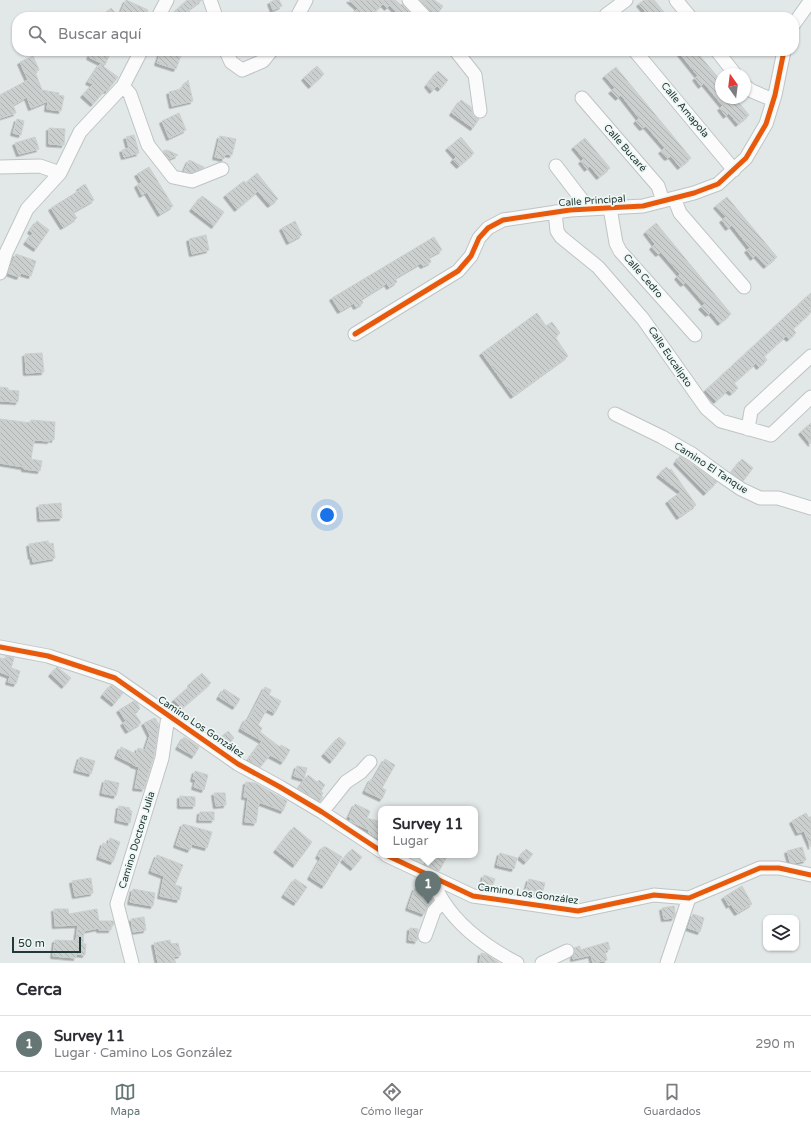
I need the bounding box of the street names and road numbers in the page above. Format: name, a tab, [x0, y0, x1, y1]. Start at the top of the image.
street label: Calle Amapola	[658, 80, 712, 140]
street label: Calle Bucaré	[601, 122, 649, 174]
street label: Calle Principal	[558, 193, 626, 209]
street label: Calle Cedro	[621, 252, 665, 300]
street label: Calle Eucalipto	[645, 325, 695, 389]
street label: Camino El Tanque	[672, 440, 750, 497]
street label: Camino Los González	[155, 694, 247, 760]
street label: Camino Doctora Julia	[116, 790, 158, 890]
street label: Camino Los González	[477, 881, 579, 907]

